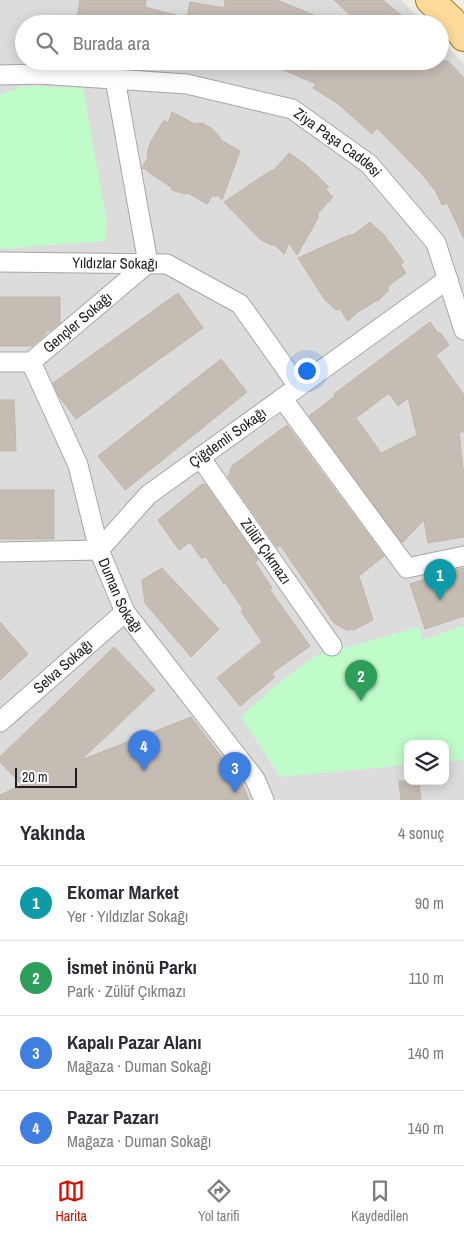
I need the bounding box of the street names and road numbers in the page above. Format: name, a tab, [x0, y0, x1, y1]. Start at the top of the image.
street label: Ziya Paşa Caddesi	[290, 103, 387, 181]
street label: Yıldızlar Sokağı	[72, 252, 158, 274]
street label: Gençler Sokağı	[38, 287, 116, 358]
street label: Çiğdemli Sokağı	[184, 402, 271, 472]
street label: Zülüf Çıkmazı	[236, 514, 297, 588]
street label: Duman Sokağı	[93, 555, 148, 637]
street label: Selva Sokağı	[29, 634, 97, 698]

